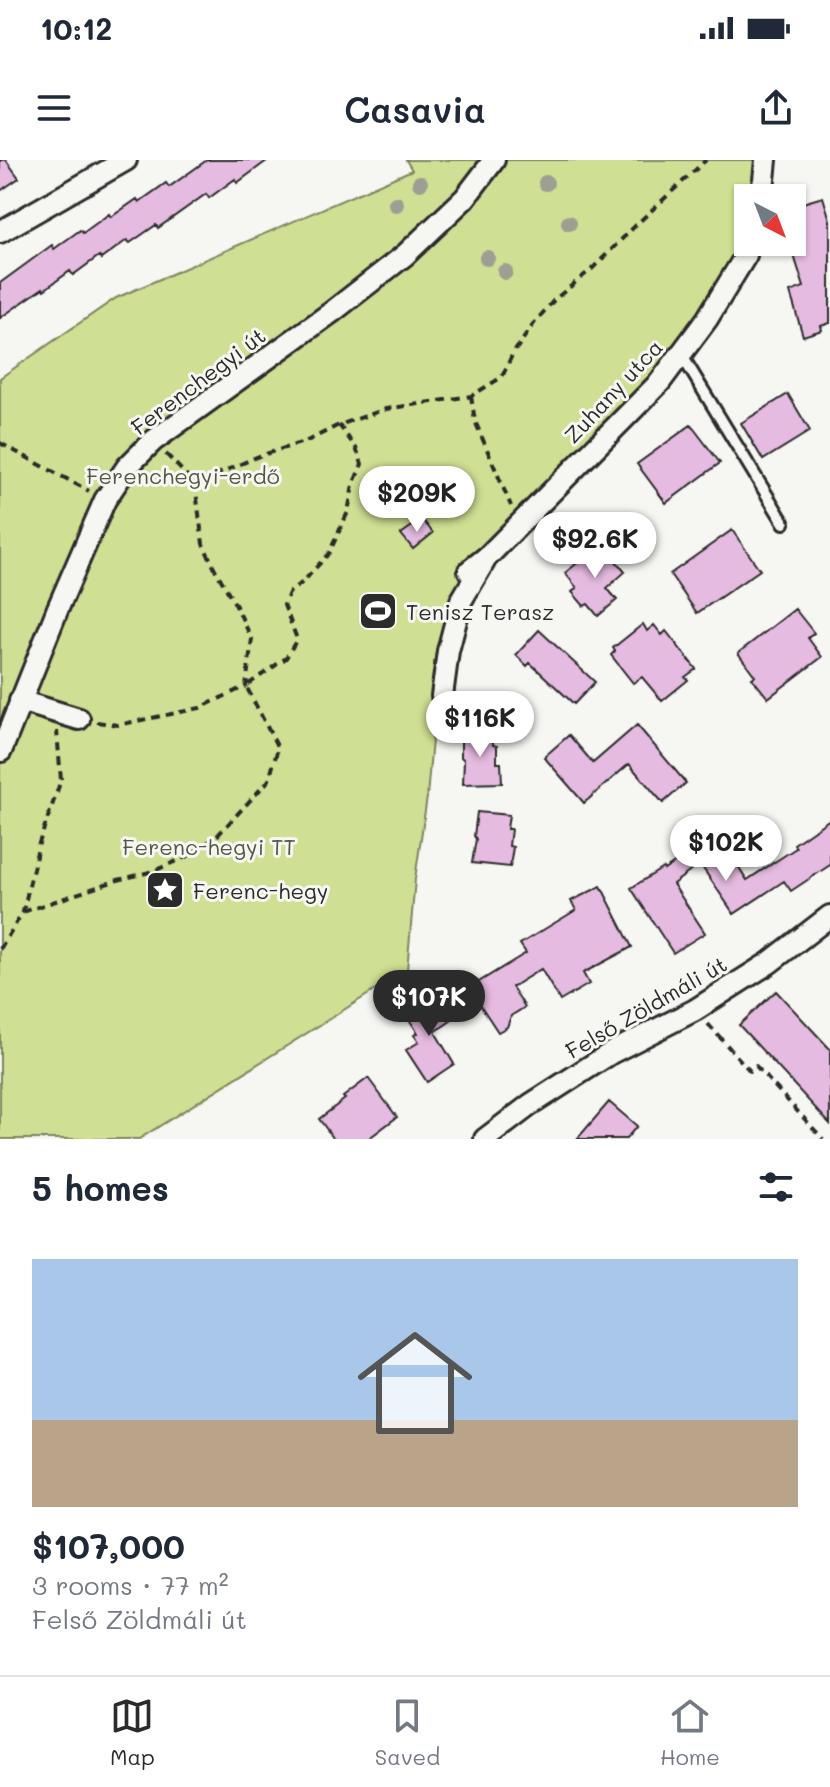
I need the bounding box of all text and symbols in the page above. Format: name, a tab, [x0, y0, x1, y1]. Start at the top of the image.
text: 10:12	[40, 8, 112, 48]
text: Casavia	[344, 85, 486, 132]
icon: menu	[32, 86, 76, 130]
icon: share	[754, 86, 798, 130]
north arrow	[734, 184, 806, 256]
map controls	[734, 184, 806, 256]
street label: Ferenchegyi út	[125, 321, 271, 441]
street label: Zuhany utca	[557, 333, 669, 449]
park label: Ferenchegyi-erdő	[86, 461, 280, 490]
pin: $209K	[361, 466, 473, 534]
text: $209K	[377, 475, 457, 509]
pin: $92.6K	[530, 512, 660, 580]
text: $92.6K	[551, 521, 639, 555]
sports icon: Tenisz Terasz	[357, 590, 399, 632]
place label: Tenisz Terasz	[406, 597, 554, 626]
pin: $116K	[424, 691, 536, 759]
text: $116K	[444, 700, 516, 734]
pin: $102K	[670, 815, 782, 883]
text: $102K	[688, 824, 764, 858]
park label: Ferenc-hegyi TT	[122, 832, 296, 861]
place icon: Ferenc-hegy	[144, 869, 186, 911]
place label: Ferenc-hegy	[193, 876, 328, 905]
street label: Felső Zöldmáli út	[560, 949, 732, 1065]
pin: $107K	[373, 970, 485, 1038]
text: $107K	[391, 979, 467, 1013]
text: 5 homes	[32, 1165, 169, 1210]
icon: filters	[754, 1165, 798, 1209]
icon: home	[343, 1311, 487, 1455]
text: $107,000	[32, 1523, 185, 1568]
text: 3 rooms · 77 m²	[32, 1568, 229, 1602]
text: Felső Zöldmáli út	[32, 1602, 247, 1636]
tab: Map	[110, 1694, 155, 1771]
tab: Saved	[375, 1694, 440, 1771]
tab: Home	[660, 1694, 720, 1771]

